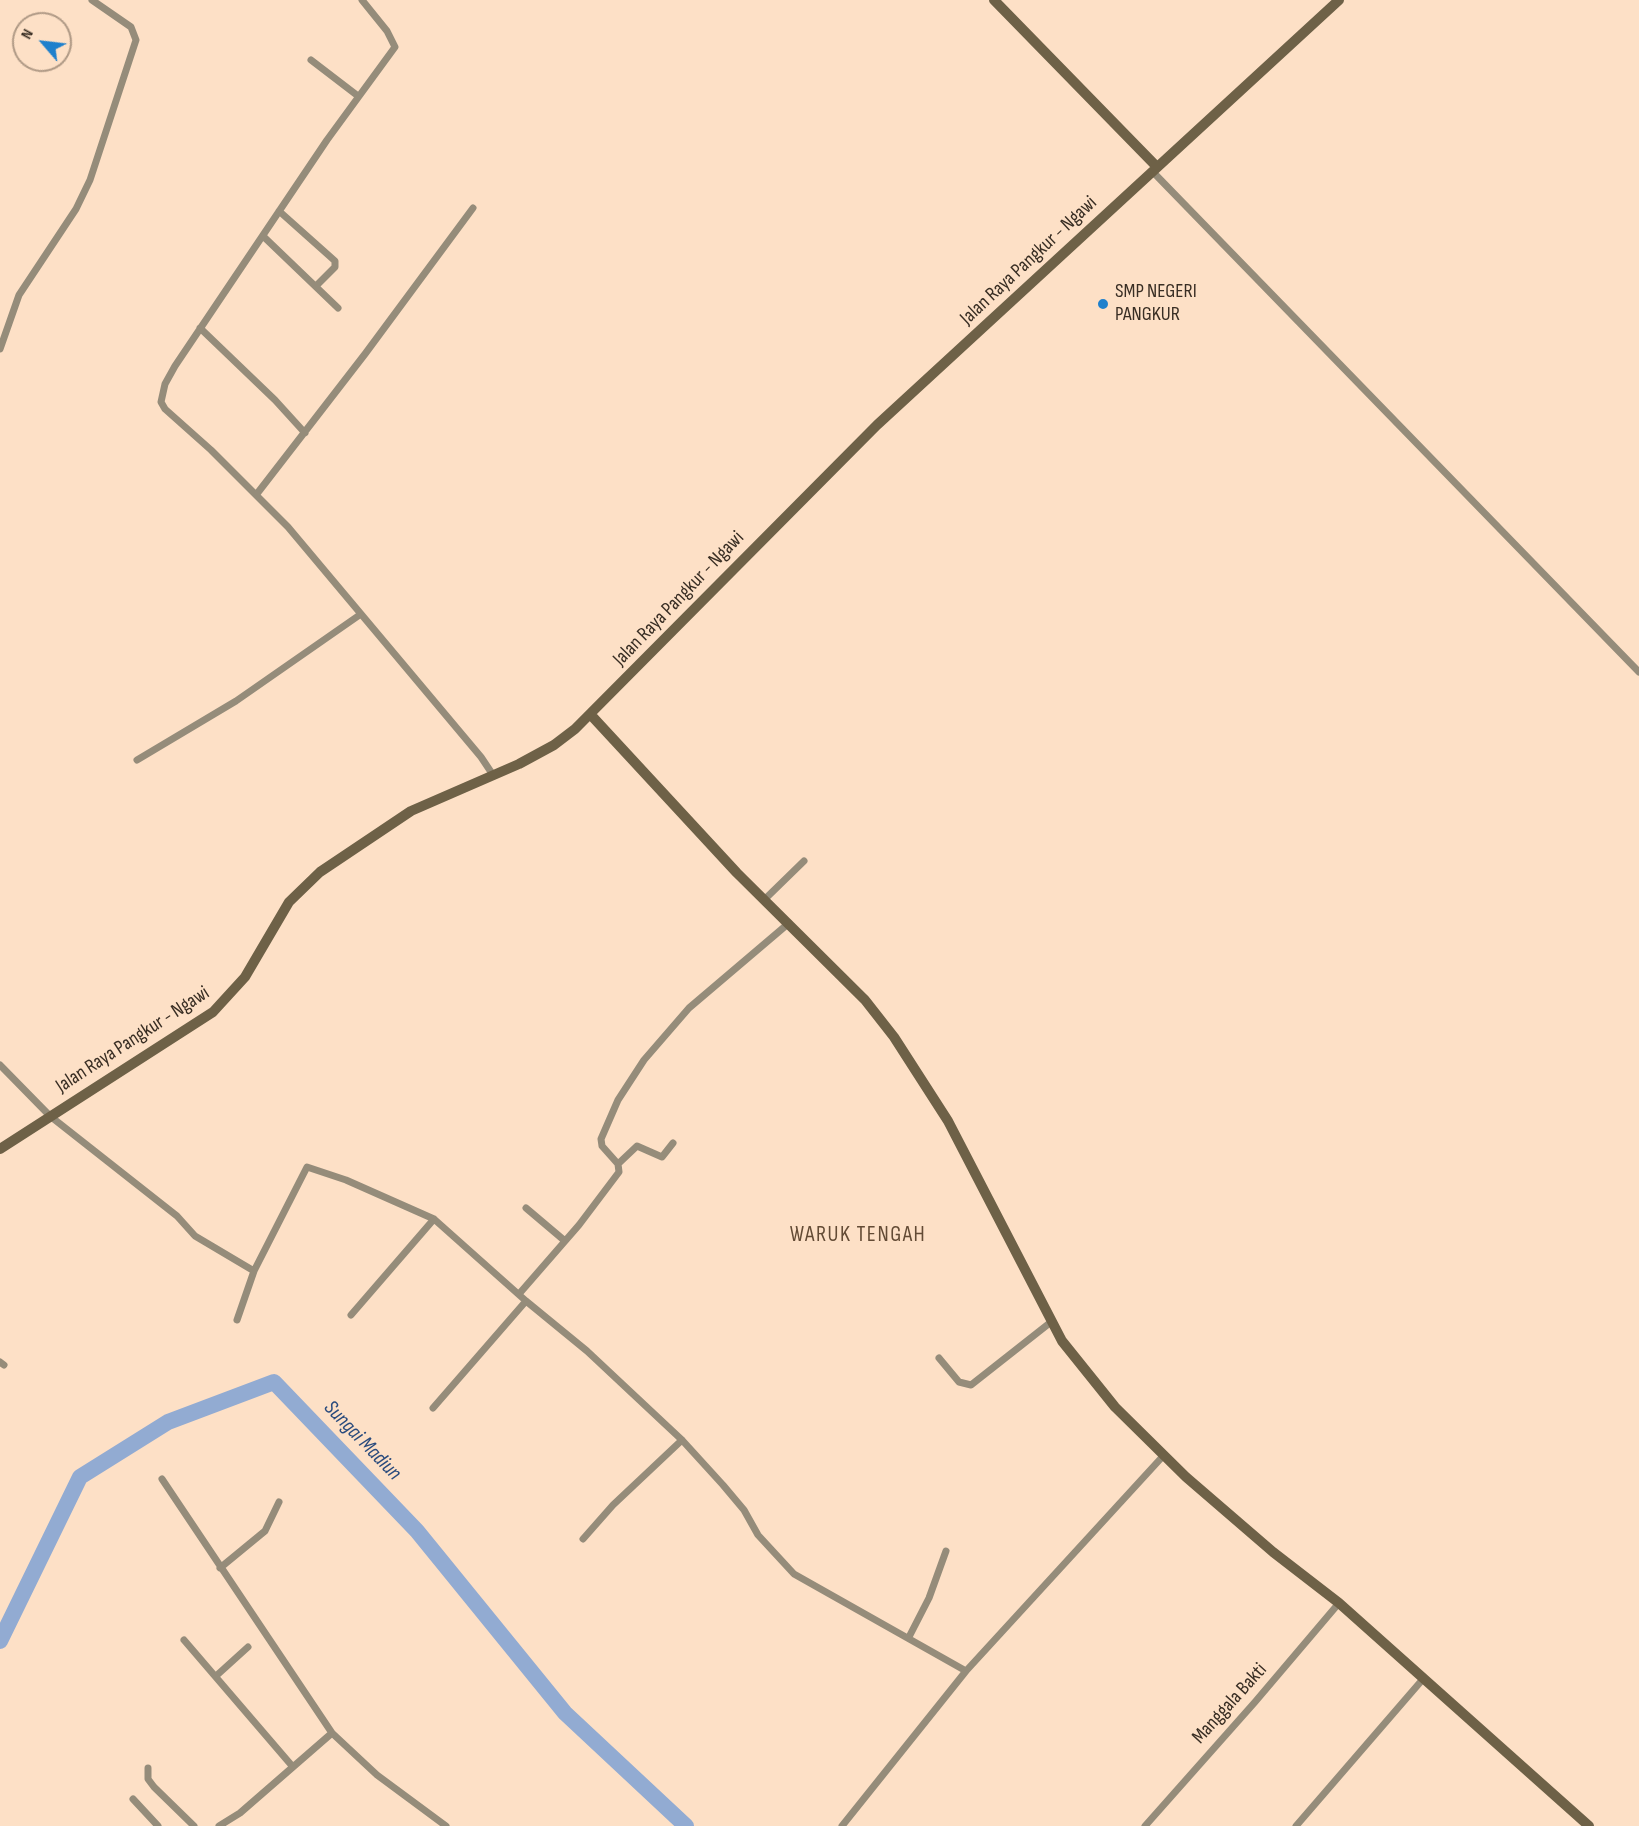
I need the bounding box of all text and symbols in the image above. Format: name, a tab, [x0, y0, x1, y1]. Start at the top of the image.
north arrow	[12, 12, 72, 72]
text: N	[17, 26, 38, 42]
street label: Jalan Raya Pangkur - Ngawi	[956, 191, 1102, 331]
place label: SMP NEGERI PANGKUR	[1115, 280, 1197, 327]
marker: SMP NEGERI PANGKUR	[1096, 297, 1110, 311]
street label: Jalan Raya Pangkur - Ngawi	[608, 527, 750, 671]
street label: Jalan Raya Pangkur - Ngawi	[52, 981, 214, 1099]
district label: WARUK TENGAH	[790, 1222, 926, 1248]
water label: Sungai Madiun	[318, 1396, 406, 1486]
street label: Manggala Bakti	[1188, 1659, 1272, 1749]

